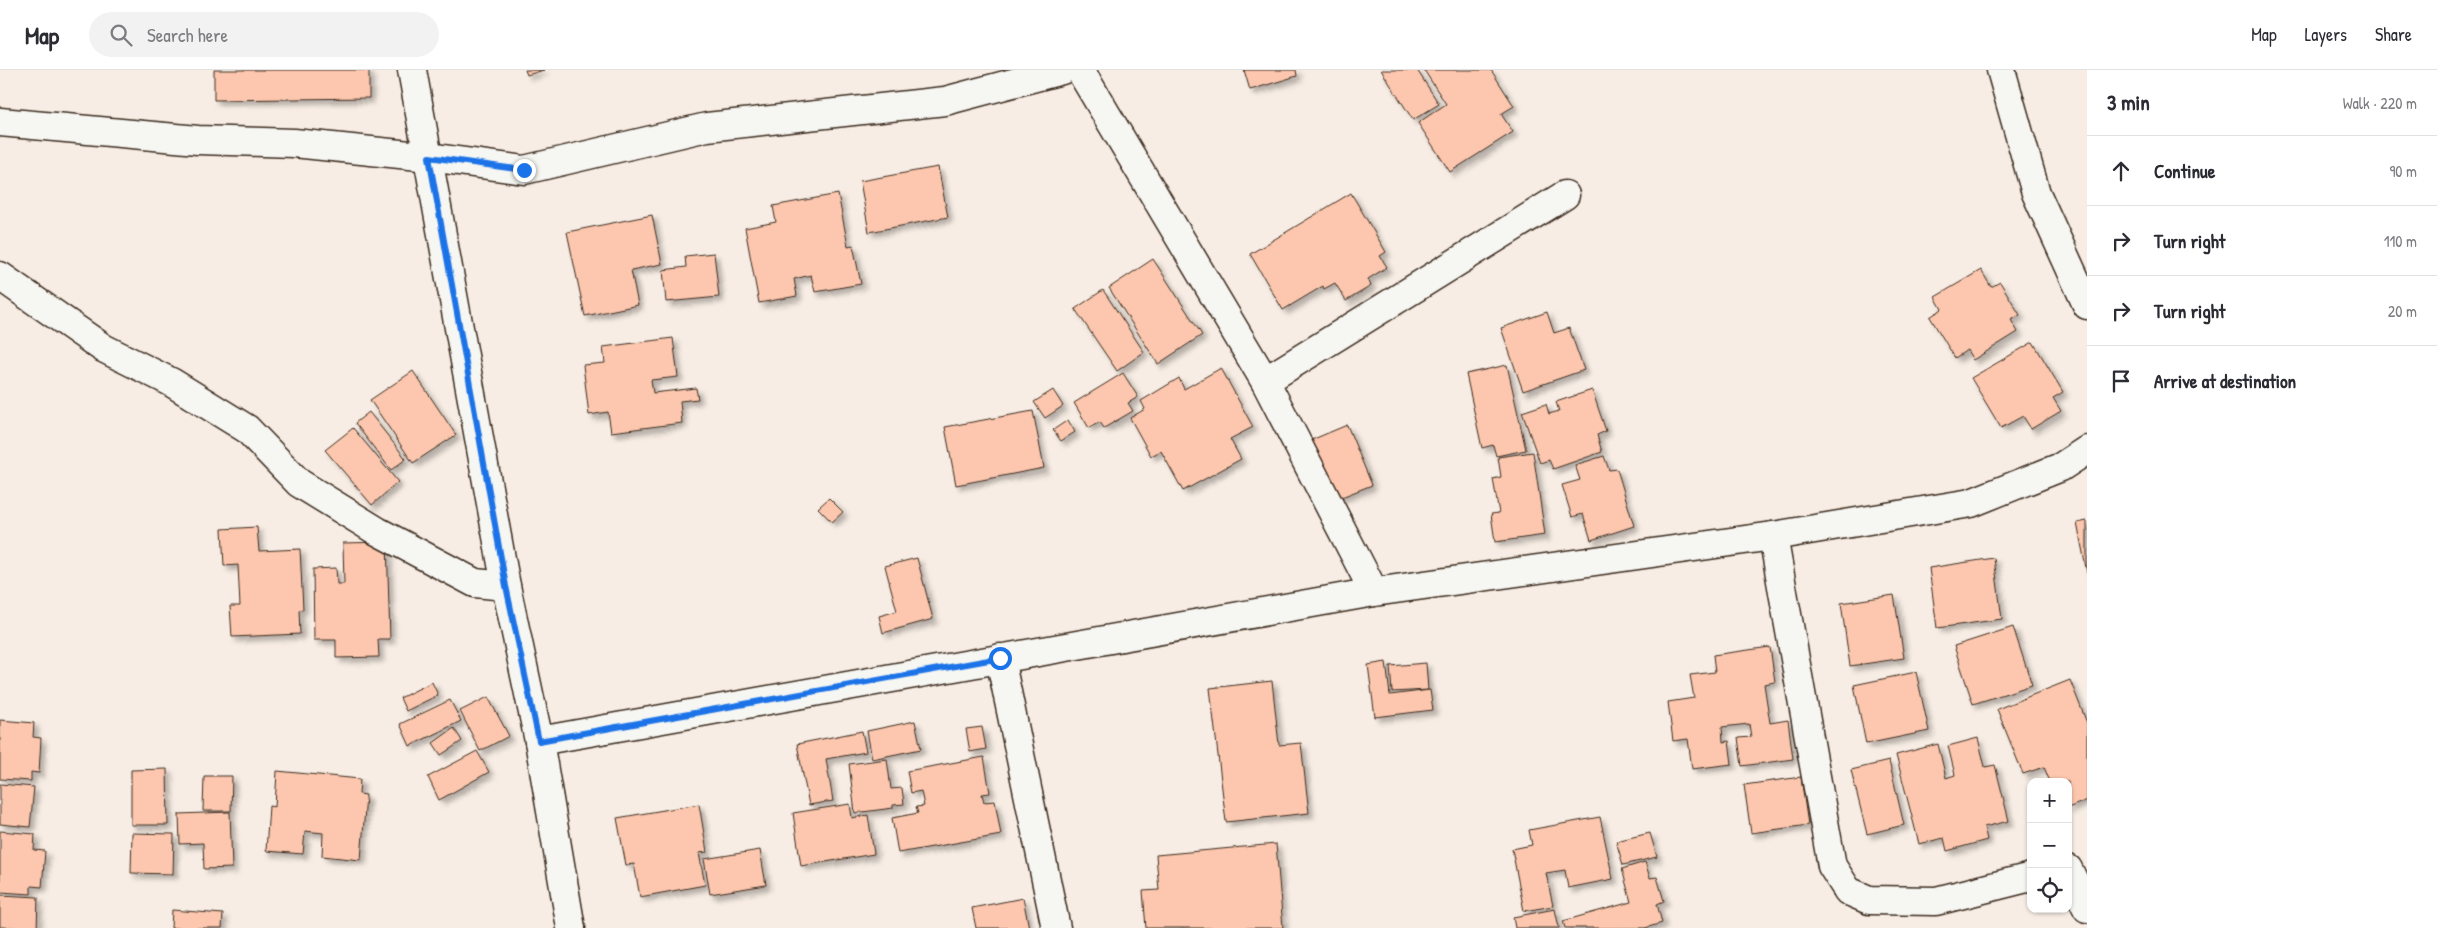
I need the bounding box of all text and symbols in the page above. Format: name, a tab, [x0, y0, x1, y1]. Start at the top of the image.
search box	[89, 12, 439, 57]
text: Map	[25, 19, 59, 51]
icon: search	[107, 21, 135, 49]
text: Search here	[147, 22, 228, 48]
text: Map	[2251, 22, 2277, 47]
text: Layers	[2305, 22, 2347, 47]
text: Share	[2375, 22, 2412, 47]
text: 3 min	[2107, 88, 2150, 117]
text: Walk · 220 m	[2343, 92, 2417, 114]
icon: ahead	[2107, 157, 2135, 185]
text: Continue	[2154, 158, 2215, 184]
route end	[513, 159, 536, 182]
text: 90 m	[2389, 160, 2417, 182]
icon: right	[2107, 227, 2135, 255]
text: Turn right	[2154, 228, 2225, 254]
text: 110 m	[2384, 230, 2417, 252]
icon: right	[2107, 297, 2135, 325]
text: Turn right	[2154, 298, 2225, 324]
text: 20 m	[2388, 300, 2417, 322]
icon: arrive	[2107, 367, 2135, 395]
text: Arrive at destination	[2154, 368, 2296, 394]
route start	[989, 647, 1012, 670]
map controls	[2027, 778, 2072, 913]
button: +	[2027, 778, 2072, 823]
button: −	[2027, 823, 2072, 868]
button: locate	[2027, 868, 2072, 913]

